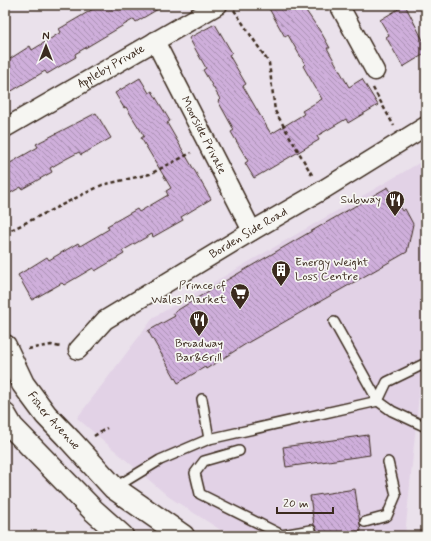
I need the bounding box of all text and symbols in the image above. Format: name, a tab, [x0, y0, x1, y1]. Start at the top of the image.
north arrow	[26, 26, 66, 66]
text: N	[42, 30, 50, 44]
street label: Appleby Private	[75, 41, 148, 92]
street label: Moorside Private	[177, 94, 230, 177]
restaurant icon: Subway	[384, 189, 406, 217]
place label: Subway	[341, 192, 381, 208]
street label: Borden Side Road	[207, 204, 291, 263]
place label: Energy Weight Loss Centre	[295, 255, 369, 285]
building icon: Energy Weight Loss Centre	[270, 259, 292, 287]
place label: Prince of Wales Market	[151, 278, 226, 308]
supermarket icon: Prince of Wales Market	[229, 282, 251, 310]
restaurant icon: Broadway Bar&Grill	[188, 309, 210, 337]
place label: Broadway Bar&Grill	[175, 336, 223, 366]
street label: Fisher Avenue	[24, 389, 83, 454]
scale bar	[277, 489, 333, 515]
text: 20 m	[283, 496, 309, 512]

